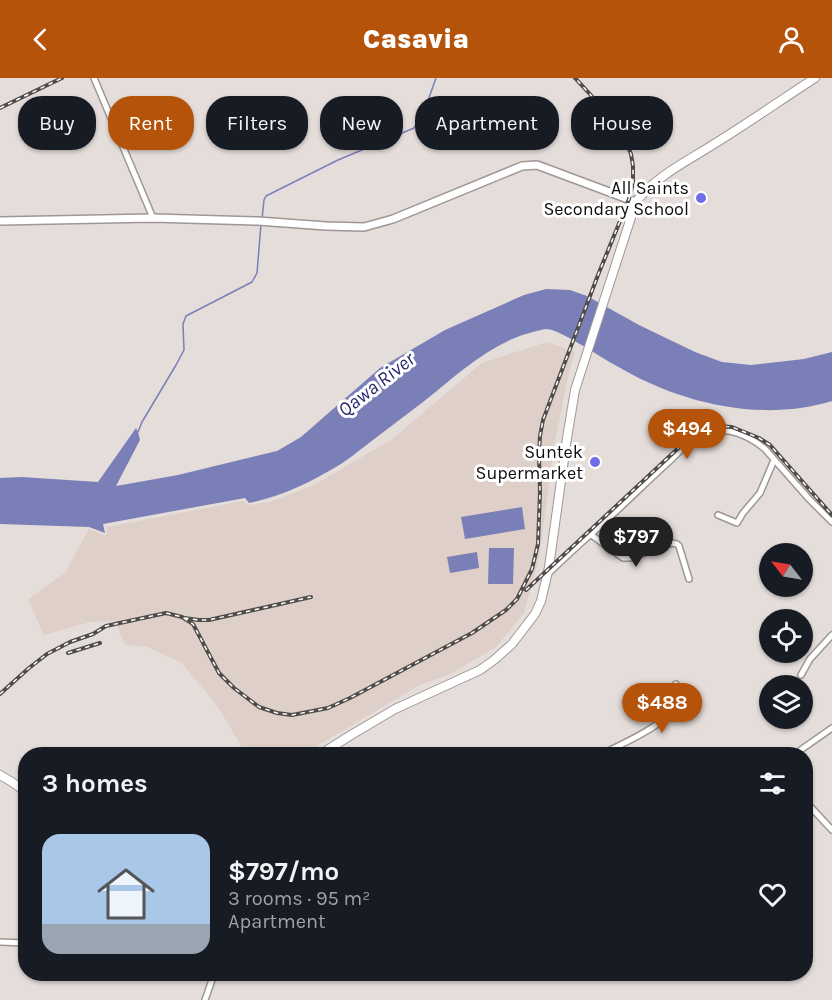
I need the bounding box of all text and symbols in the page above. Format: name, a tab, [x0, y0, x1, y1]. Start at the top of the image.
icon: back	[24, 23, 57, 56]
text: Casavia	[363, 23, 469, 55]
icon: person	[775, 23, 808, 56]
chip: Buy	[18, 96, 96, 150]
chip: Rent	[108, 96, 194, 150]
chip: Filters	[206, 96, 308, 150]
chip: New	[320, 96, 403, 150]
chip: Apartment	[415, 96, 559, 150]
chip: House	[571, 96, 673, 150]
place label: All Saints Secondary School	[543, 177, 689, 220]
marker: All Saints Secondary School	[694, 191, 708, 205]
water label: Qawa River	[333, 347, 420, 421]
pin: $494	[651, 409, 723, 460]
text: $494	[662, 417, 712, 440]
place label: Suntek Supermarket	[476, 441, 583, 484]
marker: Suntek Supermarket	[588, 455, 602, 469]
pin: $797	[600, 517, 672, 568]
text: $797	[613, 525, 659, 548]
north arrow	[759, 543, 813, 597]
map controls	[759, 543, 813, 729]
button: locate	[759, 609, 813, 663]
button: layers	[759, 675, 813, 729]
pin: $488	[626, 683, 698, 734]
text: $488	[636, 691, 688, 714]
icon: filters	[756, 767, 789, 800]
text: 3 homes	[42, 768, 148, 799]
text: $797/mo	[228, 856, 339, 887]
icon: home	[90, 858, 162, 930]
icon: heart	[756, 878, 789, 911]
text: 3 rooms · 95 m²	[228, 887, 370, 910]
text: Apartment	[228, 910, 326, 933]

